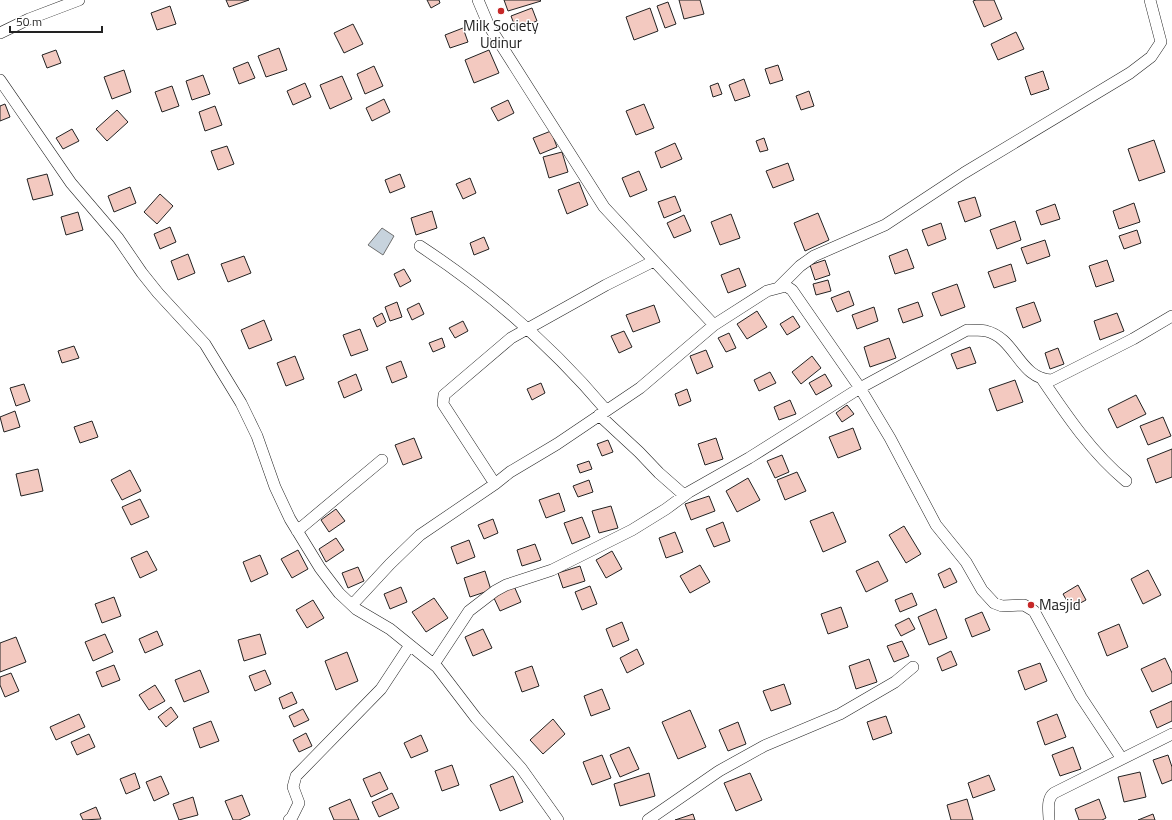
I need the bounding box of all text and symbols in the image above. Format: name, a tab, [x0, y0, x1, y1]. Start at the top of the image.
marker: Milk Society Udinur	[496, 6, 506, 16]
scale bar	[10, 8, 102, 34]
text: 50 m	[16, 12, 42, 31]
place label: Milk Society Udinur	[463, 14, 539, 54]
place label: Masjid	[1039, 593, 1081, 616]
marker: Masjid	[1026, 600, 1036, 610]

